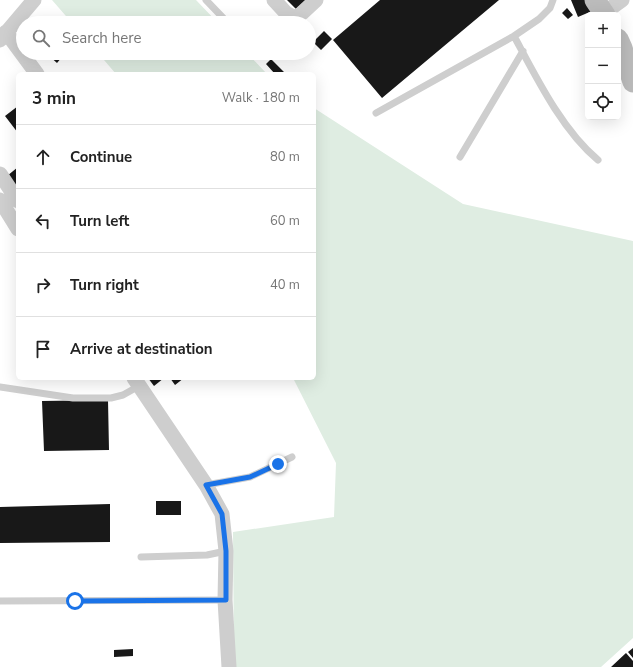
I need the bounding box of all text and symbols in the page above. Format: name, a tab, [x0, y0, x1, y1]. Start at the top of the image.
map controls	[585, 12, 621, 120]
button: +	[585, 12, 621, 48]
search box	[16, 16, 316, 60]
icon: search	[30, 27, 52, 49]
text: Search here	[62, 28, 142, 48]
button: −	[585, 48, 621, 84]
button: locate	[585, 84, 621, 120]
text: 3 min	[32, 87, 76, 110]
text: Walk · 180 m	[222, 89, 300, 107]
icon: ahead	[32, 146, 54, 168]
text: Continue	[70, 147, 132, 167]
text: 80 m	[270, 148, 300, 166]
icon: left	[32, 210, 54, 232]
text: Turn left	[70, 211, 129, 231]
text: 60 m	[270, 212, 300, 230]
icon: right	[32, 274, 54, 296]
text: Turn right	[70, 275, 139, 295]
text: 40 m	[270, 276, 300, 294]
icon: arrive	[32, 338, 54, 360]
text: Arrive at destination	[70, 339, 213, 359]
route end	[269, 455, 287, 473]
route start	[66, 592, 84, 610]

